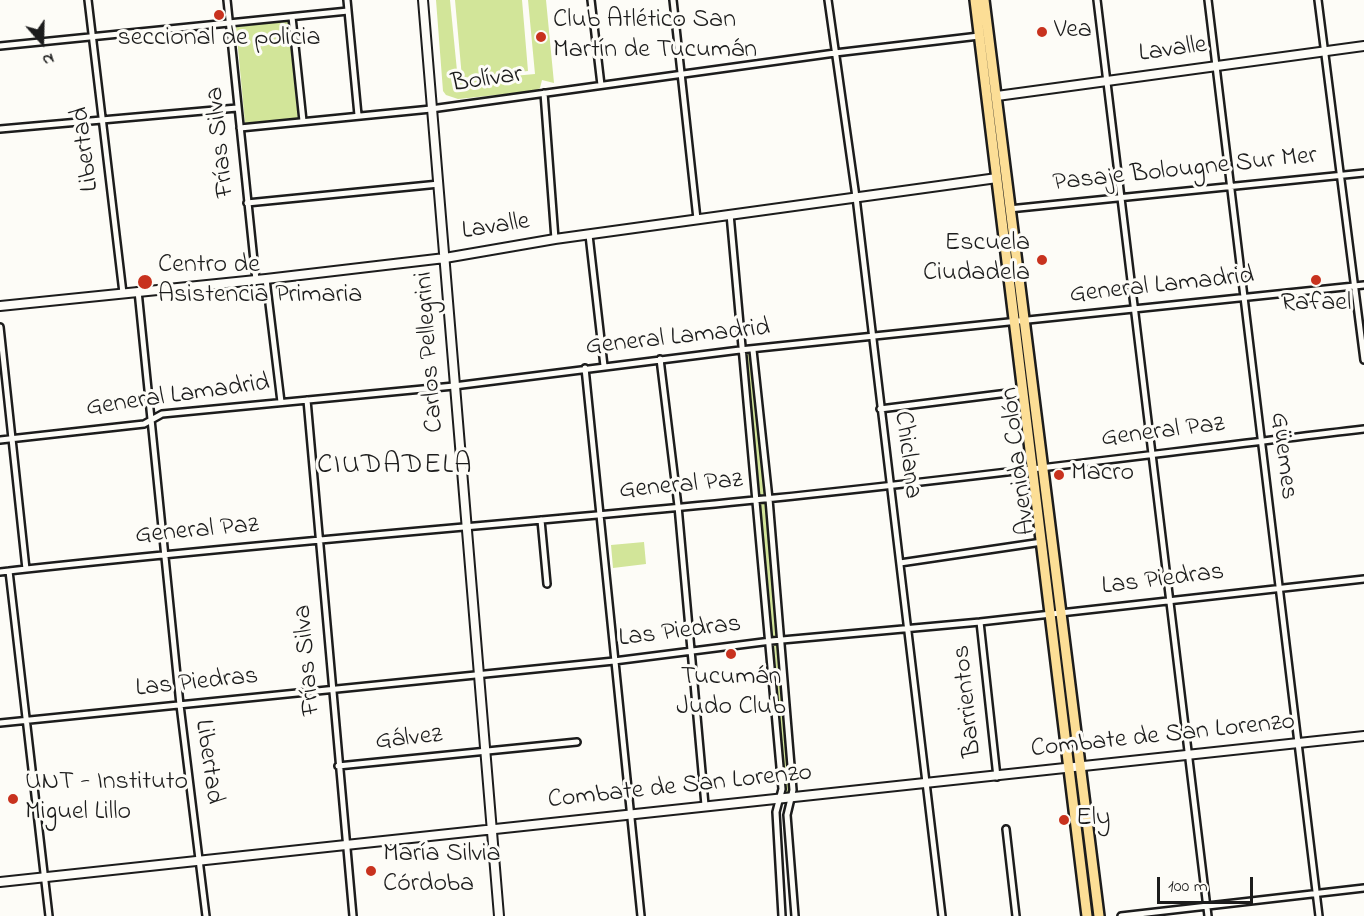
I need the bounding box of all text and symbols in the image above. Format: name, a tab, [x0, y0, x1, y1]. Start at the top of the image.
place label: Club Atlético San Martín de Tucumán	[553, 6, 757, 67]
marker: seccional de policia	[212, 8, 226, 22]
north arrow	[12, 12, 72, 72]
place label: Vea	[1054, 16, 1092, 48]
place label: seccional de policia	[118, 24, 320, 56]
marker: Vea	[1035, 25, 1049, 39]
marker: Club Atlético San Martín de Tucumán	[534, 30, 548, 44]
street label: Lavalle	[1137, 31, 1209, 71]
text: N	[39, 46, 57, 72]
street label: Bolívar	[449, 61, 525, 101]
street label: Frías Silva	[201, 85, 243, 199]
street label: Libertad	[66, 105, 108, 193]
street label: Pasaje Bolougne Sur Mer	[1051, 142, 1319, 200]
street label: Lavalle	[460, 207, 532, 249]
place label: Escuela Ciudadela	[923, 229, 1030, 290]
place label: Centro de Asistencia Primaria	[158, 251, 362, 312]
marker: Escuela Ciudadela	[1035, 253, 1049, 267]
street label: General Lamadrid	[1068, 262, 1256, 312]
street label: Carlos Pellegrini	[410, 270, 452, 434]
marker: Centro de Asistencia Primaria	[136, 273, 154, 291]
marker: Rafael	[1309, 273, 1323, 287]
place label: Rafael	[1281, 289, 1351, 321]
street label: General Lamadrid	[584, 314, 772, 364]
street label: General Lamadrid	[84, 369, 272, 425]
street label: Avenida Colón	[995, 385, 1045, 537]
street label: Chiclana	[885, 409, 927, 501]
street label: General Paz	[1100, 410, 1226, 456]
street label: Güemes	[1261, 411, 1303, 501]
district label: CIUDADELA	[317, 450, 473, 484]
place label: Macro	[1071, 459, 1134, 491]
street label: General Paz	[618, 466, 744, 508]
marker: Macro	[1052, 468, 1066, 482]
street label: General Paz	[134, 511, 260, 553]
street label: Las Piedras	[1100, 558, 1226, 604]
street label: Frías Silva	[289, 603, 329, 717]
street label: Las Piedras	[617, 610, 743, 656]
street label: Barrientos	[948, 644, 990, 758]
marker: Tucumán Judo Club	[724, 647, 738, 661]
street label: Las Piedras	[134, 662, 260, 706]
place label: Tucumán Judo Club	[676, 663, 786, 724]
street label: Combate de San Lorenzo	[1029, 708, 1297, 766]
street label: Libertad	[186, 718, 228, 806]
street label: Gálvez	[374, 721, 444, 759]
street label: Combate de San Lorenzo	[546, 759, 814, 817]
place label: UNT - Instituto Miguel Lillo	[25, 768, 188, 830]
marker: UNT - Instituto Miguel Lillo	[6, 792, 20, 806]
place label: Ely	[1076, 804, 1111, 836]
marker: Ely	[1057, 813, 1071, 827]
place label: María Silvia Córdoba	[383, 840, 501, 902]
marker: María Silvia Córdoba	[364, 864, 378, 878]
scale bar	[1160, 865, 1256, 903]
text: 100 m	[1168, 874, 1208, 900]

